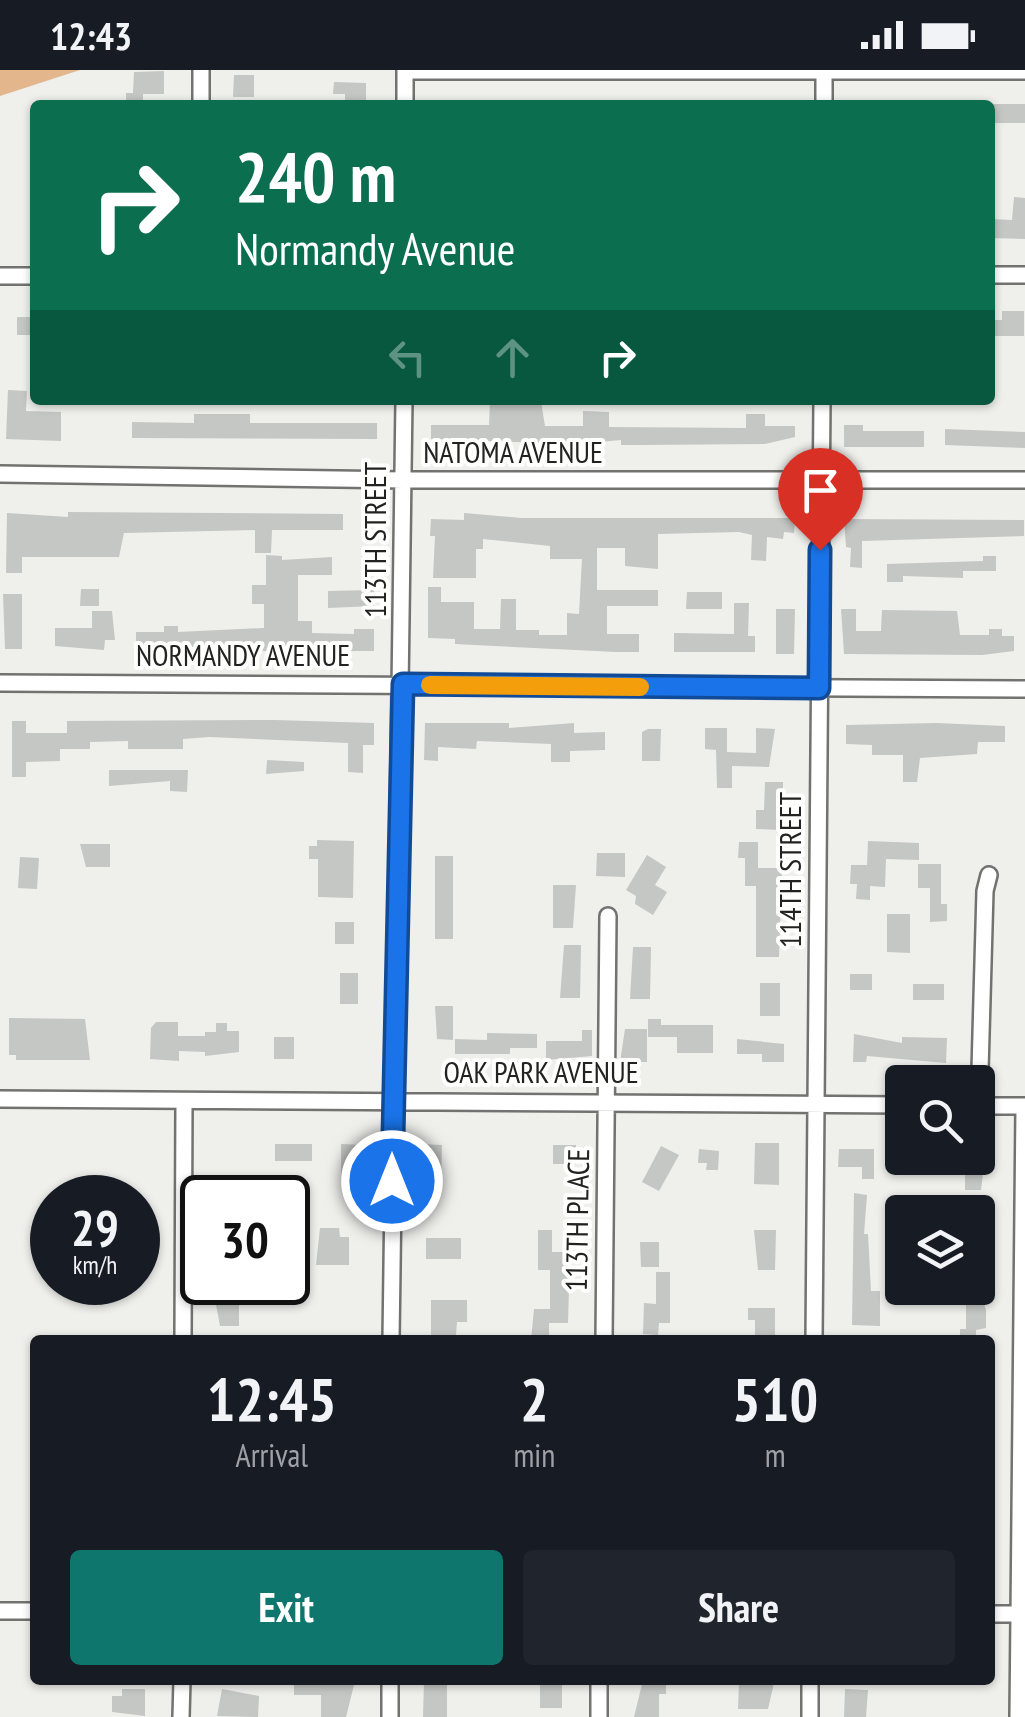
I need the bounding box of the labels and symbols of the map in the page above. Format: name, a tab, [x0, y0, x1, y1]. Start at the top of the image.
street label: NATOMA AVENUE	[423, 432, 603, 471]
pin	[778, 448, 863, 551]
street label: 113TH STREET	[355, 462, 394, 618]
street label: NORMANDY AVENUE	[136, 635, 350, 674]
street label: 114TH STREET	[770, 792, 809, 948]
street label: OAK PARK AVENUE	[443, 1052, 639, 1091]
position arrow	[340, 1129, 444, 1233]
street label: 113TH PLACE	[556, 1148, 597, 1292]
speed limit sign: 30	[180, 1175, 310, 1305]

